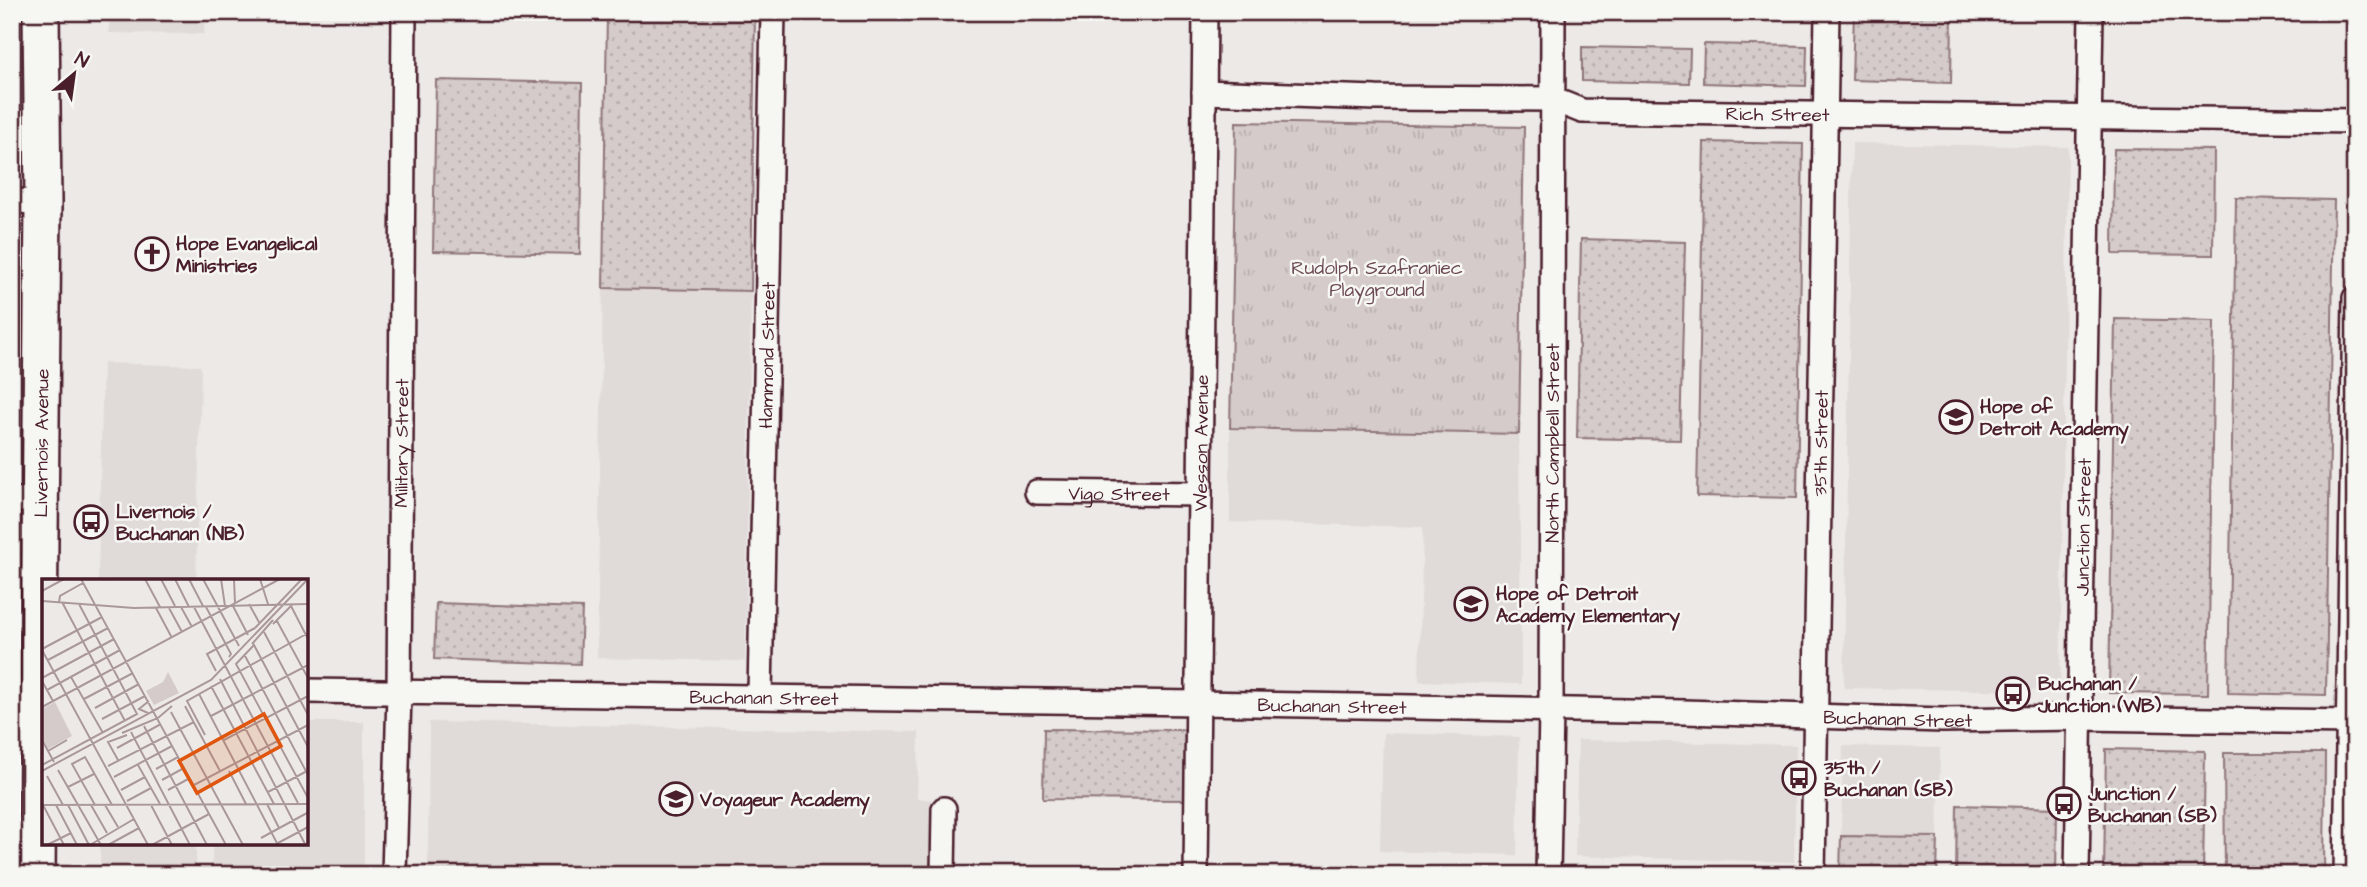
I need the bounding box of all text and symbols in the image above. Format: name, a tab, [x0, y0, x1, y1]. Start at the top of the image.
north arrow	[38, 38, 108, 108]
text: N	[70, 46, 93, 75]
street label: Rich Street	[1725, 101, 1830, 129]
place label: Hope Evangelical Ministries	[176, 231, 318, 280]
church icon: Hope Evangelical Ministries	[133, 235, 171, 273]
park label: Rudolph Szafraniec Playground	[1291, 255, 1463, 305]
street label: Hammond Street	[753, 281, 783, 429]
street label: North Campbell Street	[1539, 343, 1567, 543]
street label: Livernois Avenue	[28, 369, 57, 517]
street label: Wesson Avenue	[1188, 375, 1216, 512]
street label: Military Street	[388, 378, 417, 508]
street label: 35th Street	[1807, 389, 1836, 497]
place label: Hope of Detroit Academy	[1980, 394, 2129, 444]
school or university icon: Hope of Detroit Academy	[1937, 398, 1975, 436]
street label: Junction Street	[2070, 457, 2099, 596]
street label: Vigo Street	[1068, 480, 1170, 509]
place label: Livernois / Buchanan (NB)	[116, 499, 245, 548]
bus stop icon: Livernois / Buchanan (NB)	[72, 503, 110, 541]
inset map	[42, 579, 308, 845]
place label: Hope of Detroit Academy Elementary	[1496, 581, 1681, 631]
school or university icon: Hope of Detroit Academy Elementary	[1452, 585, 1490, 623]
place label: Buchanan / Junction (WB)	[2037, 671, 2162, 720]
bus stop icon: Buchanan / Junction (WB)	[1994, 675, 2032, 713]
street label: Buchanan Street	[689, 684, 839, 713]
street label: Buchanan Street	[1257, 692, 1407, 722]
street label: Buchanan Street	[1823, 704, 1973, 735]
place label: 35th / Buchanan (SB)	[1823, 755, 1953, 804]
bus stop icon: 35th / Buchanan (SB)	[1780, 759, 1818, 797]
school or university icon: Voyageur Academy	[657, 780, 695, 818]
place label: Junction / Buchanan (SB)	[2087, 781, 2217, 830]
bus stop icon: Junction / Buchanan (SB)	[2045, 785, 2083, 823]
place label: Voyageur Academy	[699, 787, 870, 815]

